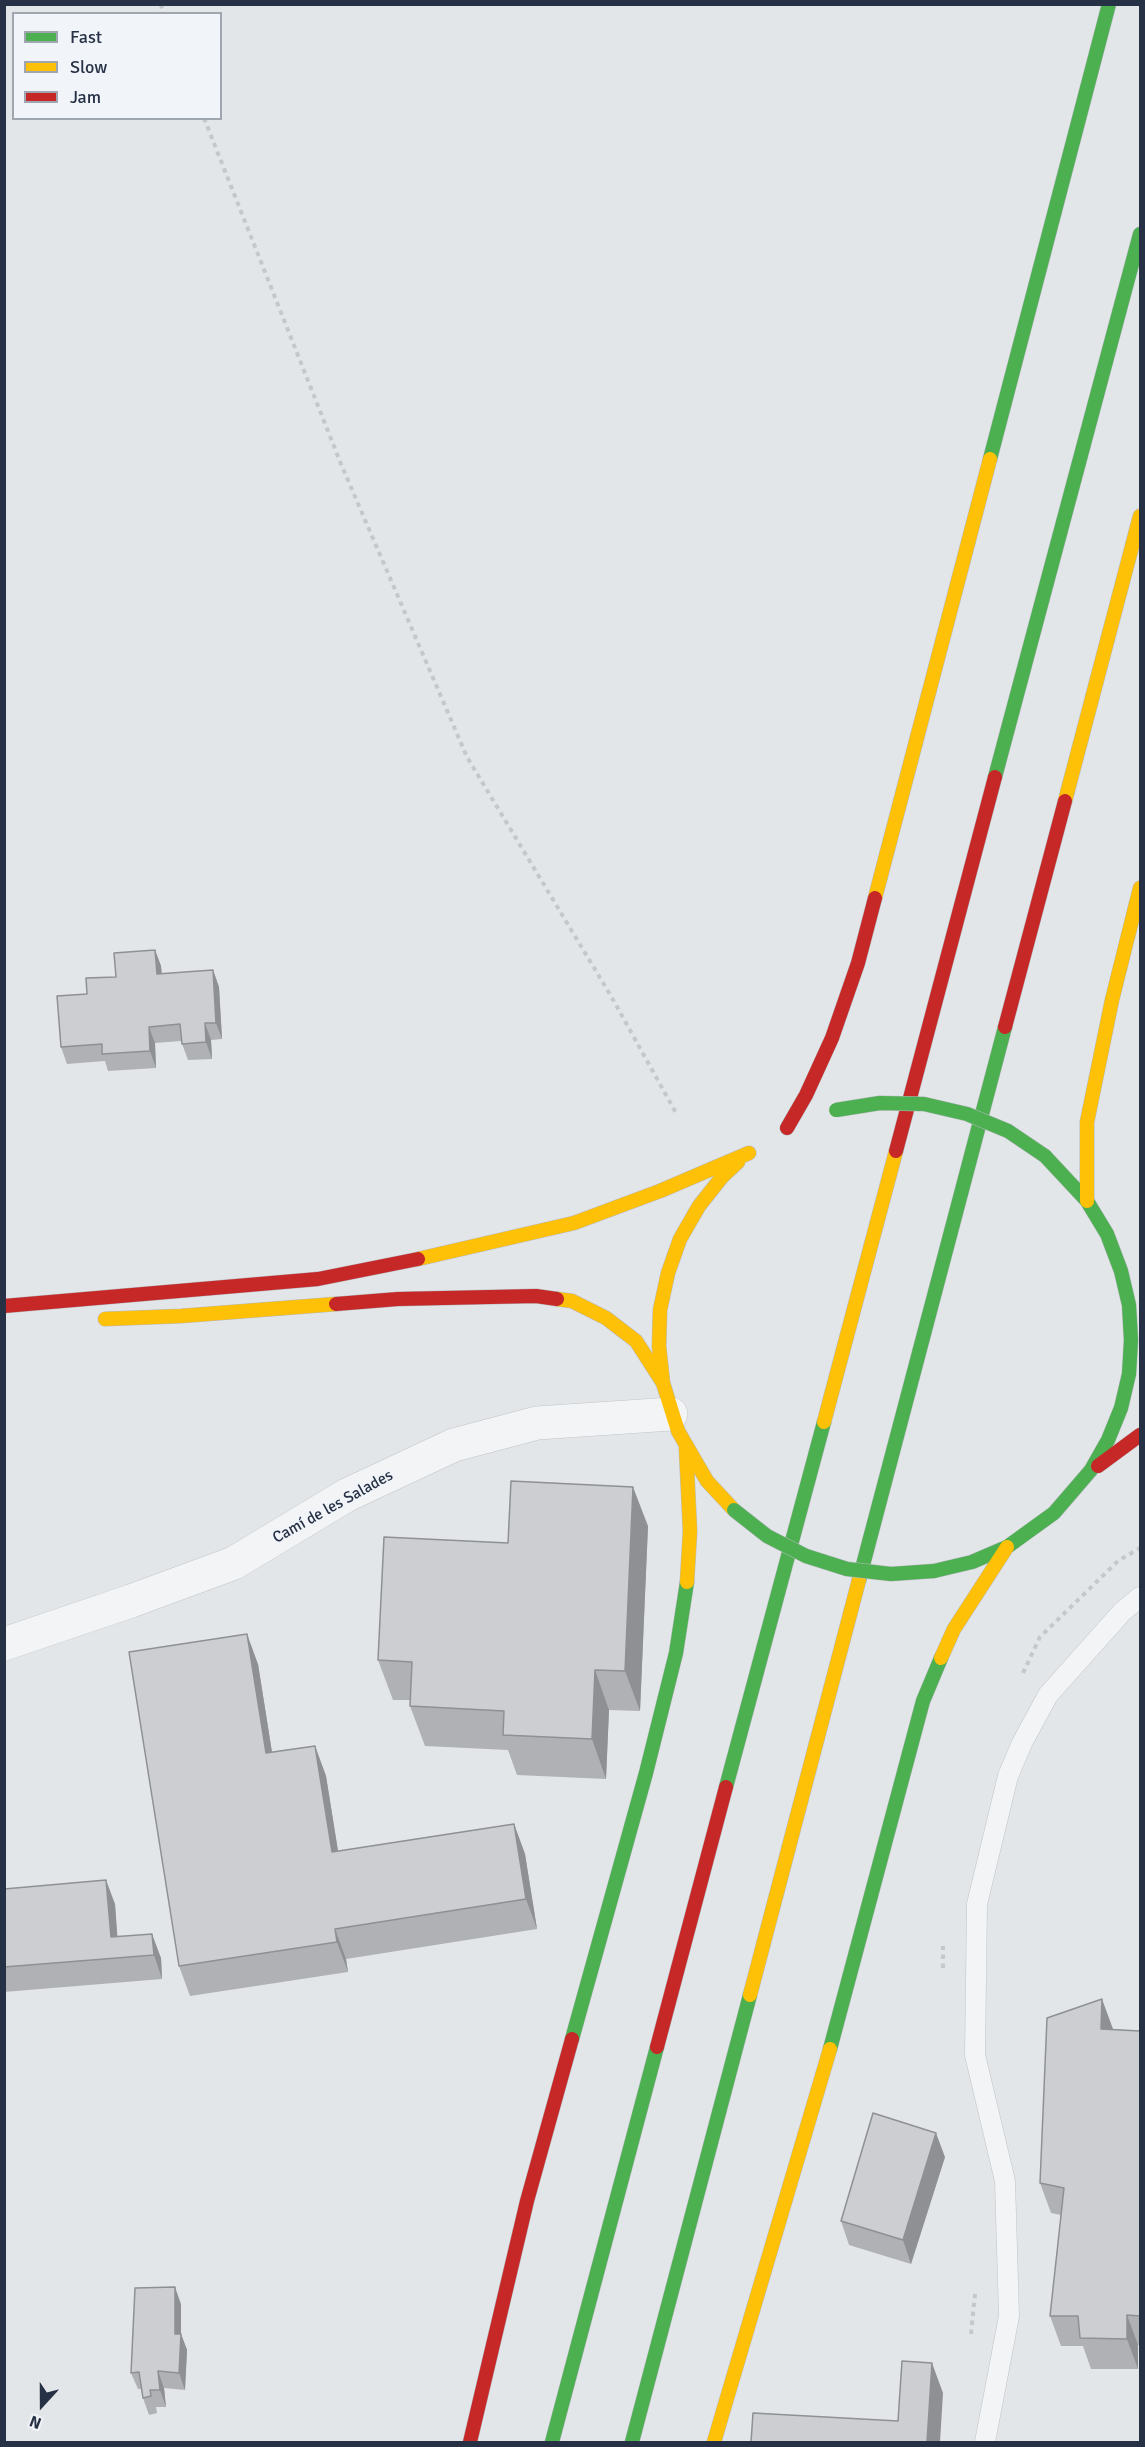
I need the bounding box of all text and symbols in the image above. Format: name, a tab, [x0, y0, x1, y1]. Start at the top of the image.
legend	[12, 12, 222, 120]
text: Fast	[70, 26, 102, 48]
text: Slow	[70, 56, 107, 78]
text: Jam	[70, 86, 101, 108]
street label: Camí de les Salades	[269, 1466, 397, 1548]
north arrow	[12, 2375, 72, 2435]
text: N	[27, 2410, 44, 2433]

